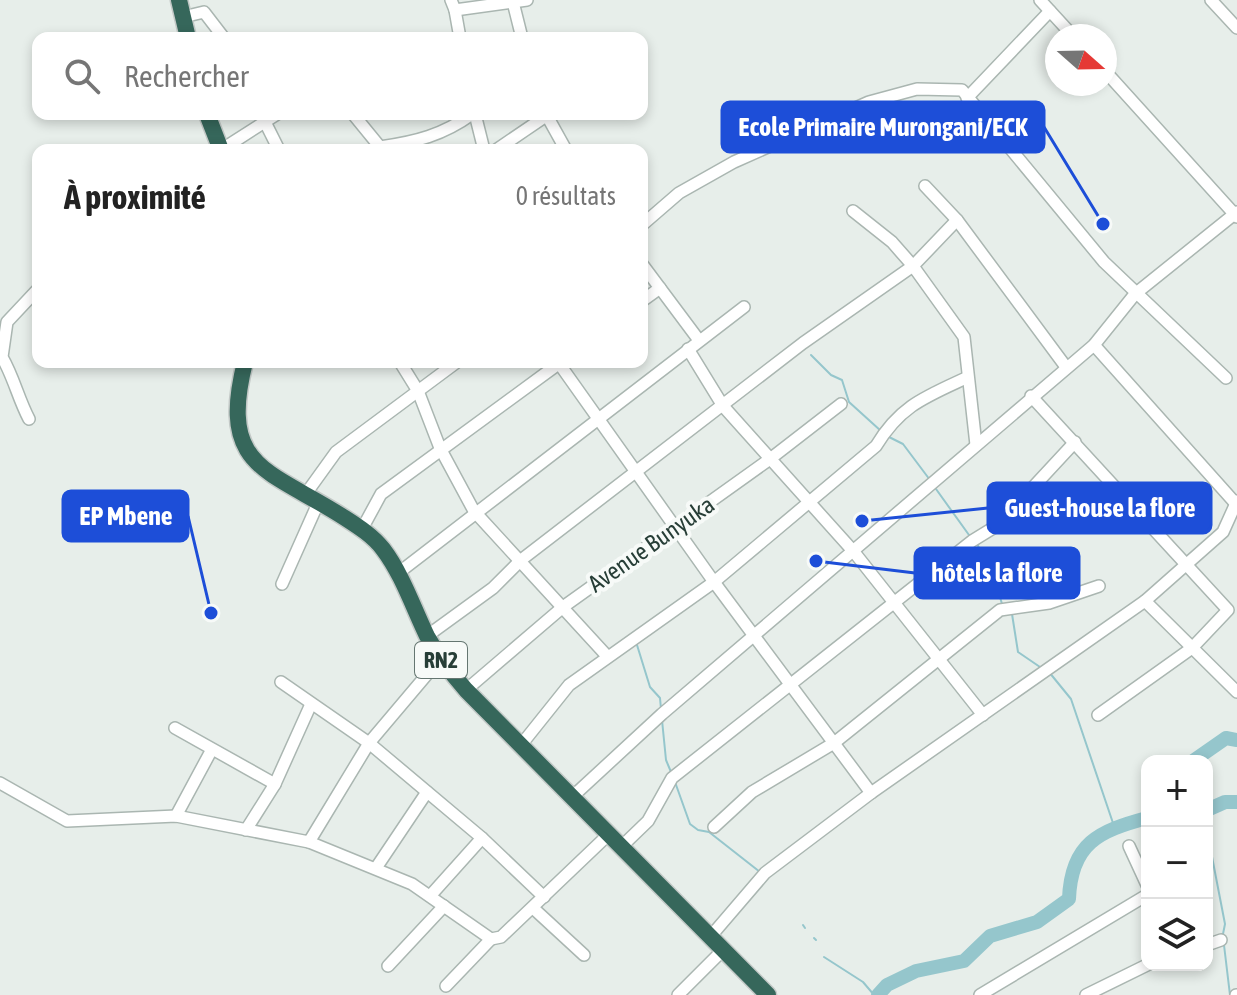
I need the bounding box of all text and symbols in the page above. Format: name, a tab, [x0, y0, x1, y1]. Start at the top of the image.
north arrow	[1045, 24, 1117, 96]
search box	[32, 32, 648, 120]
icon: search	[60, 54, 104, 98]
text: Rechercher	[124, 59, 249, 93]
callout: Ecole Primaire Murongani/ECK	[722, 102, 1044, 152]
text: Ecole Primaire Murongani/ECK	[738, 112, 1028, 142]
text: À proximité	[64, 177, 206, 216]
text: 0 résultats	[516, 181, 616, 211]
callout: Guest-house la flore	[988, 483, 1211, 533]
callout: EP Mbene	[63, 491, 188, 541]
street label: Avenue Bunyuka	[583, 491, 719, 597]
text: Guest-house la flore	[1004, 493, 1196, 523]
text: EP Mbene	[79, 501, 173, 531]
callout: hôtels la flore	[915, 548, 1079, 598]
text: hôtels la flore	[931, 558, 1063, 588]
road number: RN2	[415, 642, 467, 678]
map controls	[1141, 755, 1213, 971]
button: +	[1141, 755, 1213, 827]
button: −	[1141, 827, 1213, 899]
button: layers	[1141, 899, 1213, 971]

